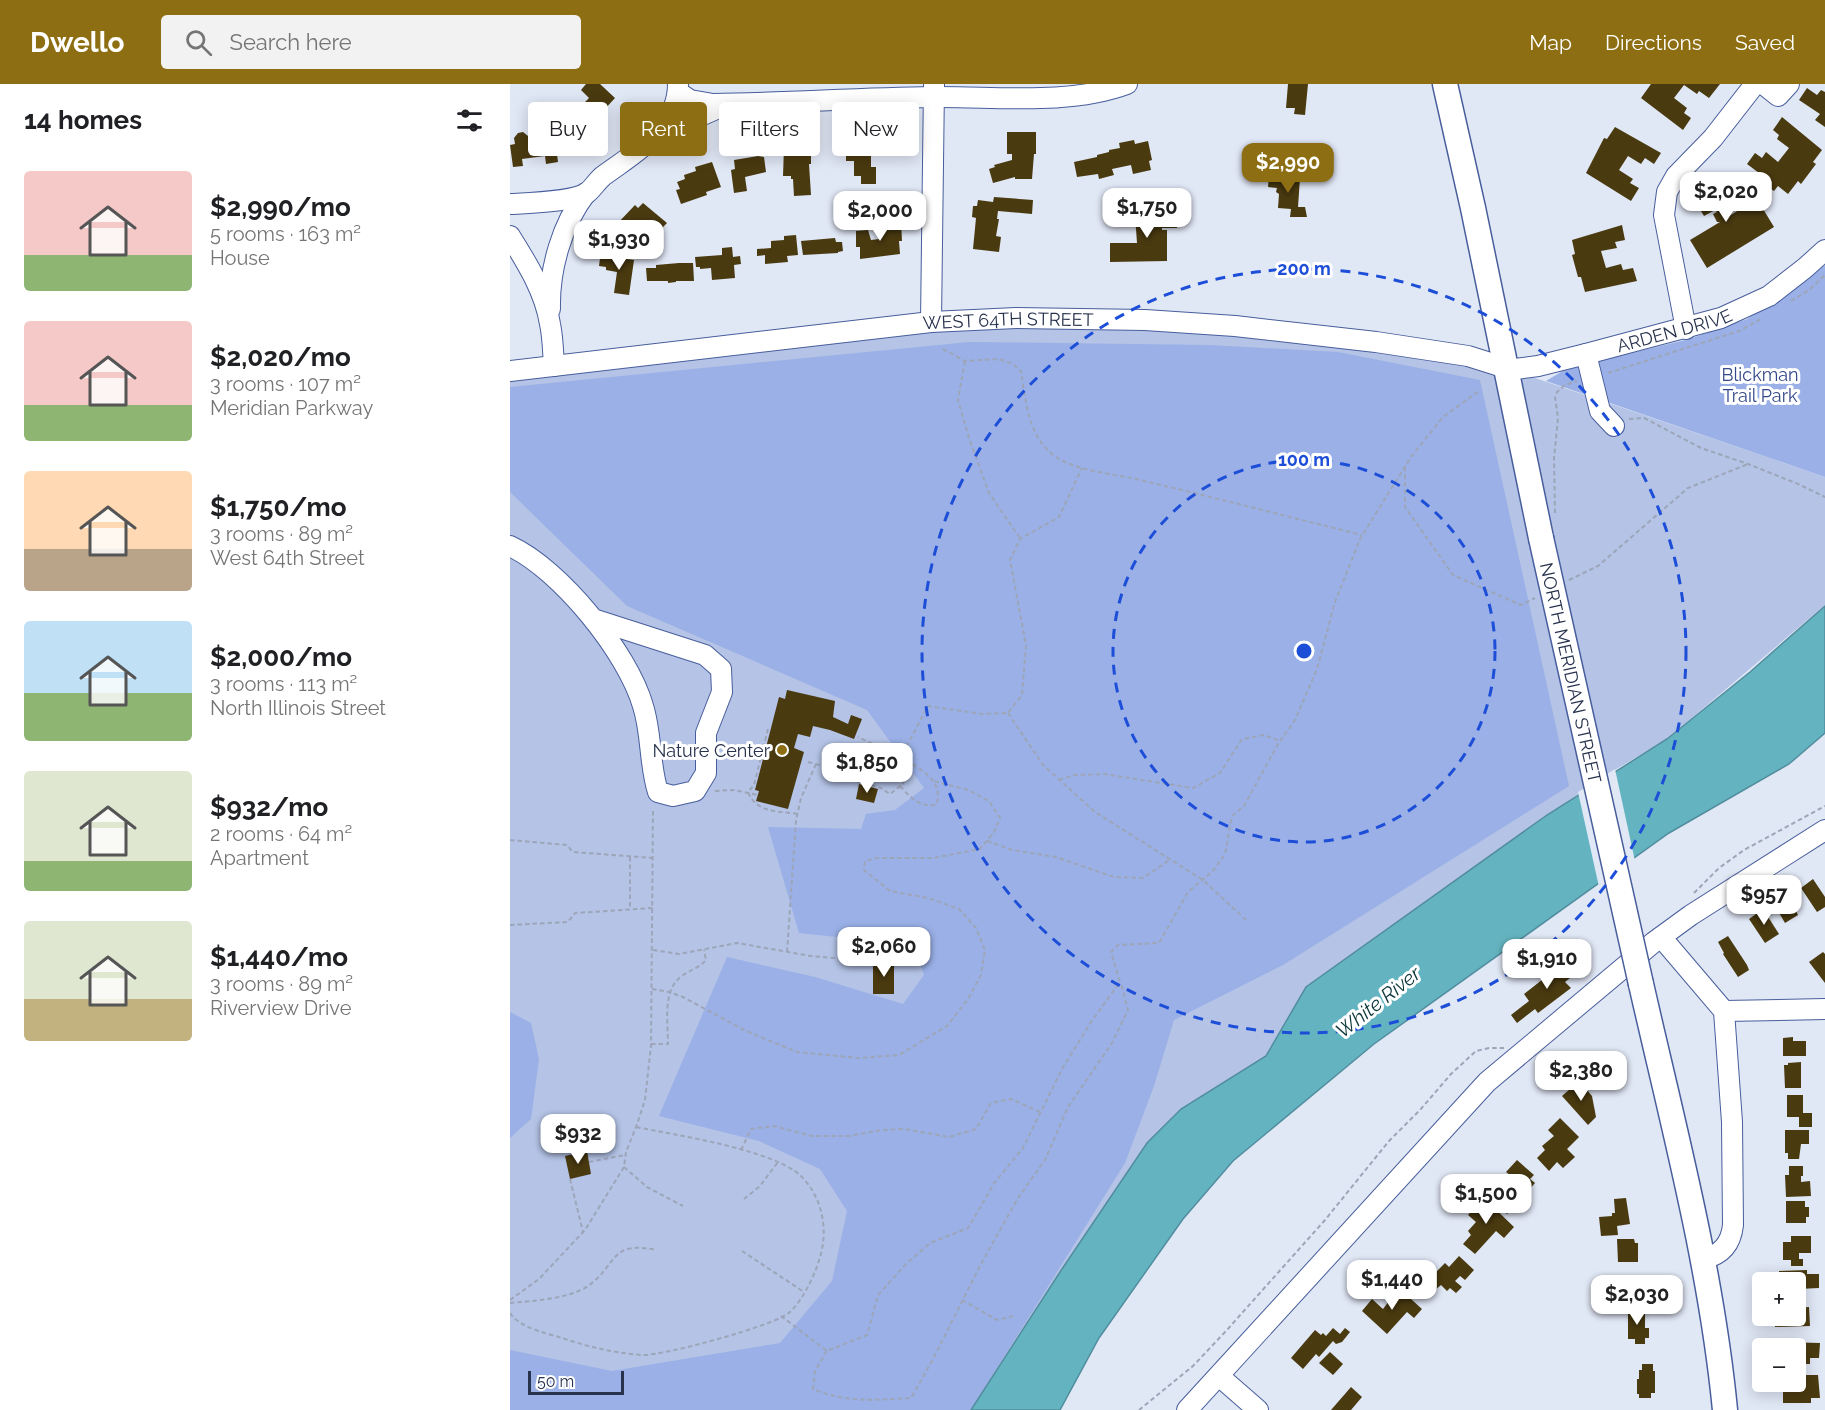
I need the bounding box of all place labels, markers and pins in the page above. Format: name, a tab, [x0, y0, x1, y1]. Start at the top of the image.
pin: $2,990	[1239, 143, 1337, 194]
pin: $2,020	[1677, 172, 1775, 223]
pin: $1,750	[1098, 188, 1196, 239]
pin: $2,000	[831, 191, 929, 242]
pin: $1,930	[570, 220, 668, 271]
centre of rings	[1294, 641, 1314, 661]
place label: Nature Center	[652, 740, 771, 761]
marker: Nature Center	[775, 743, 789, 757]
pin: $1,850	[818, 743, 916, 794]
pin: $957	[1728, 875, 1800, 926]
pin: $2,060	[835, 927, 933, 978]
pin: $1,910	[1498, 939, 1596, 990]
pin: $2,380	[1532, 1051, 1630, 1102]
pin: $932	[542, 1114, 614, 1165]
pin: $1,500	[1437, 1174, 1535, 1225]
pin: $1,440	[1343, 1260, 1441, 1311]
pin: $2,030	[1588, 1275, 1686, 1326]

